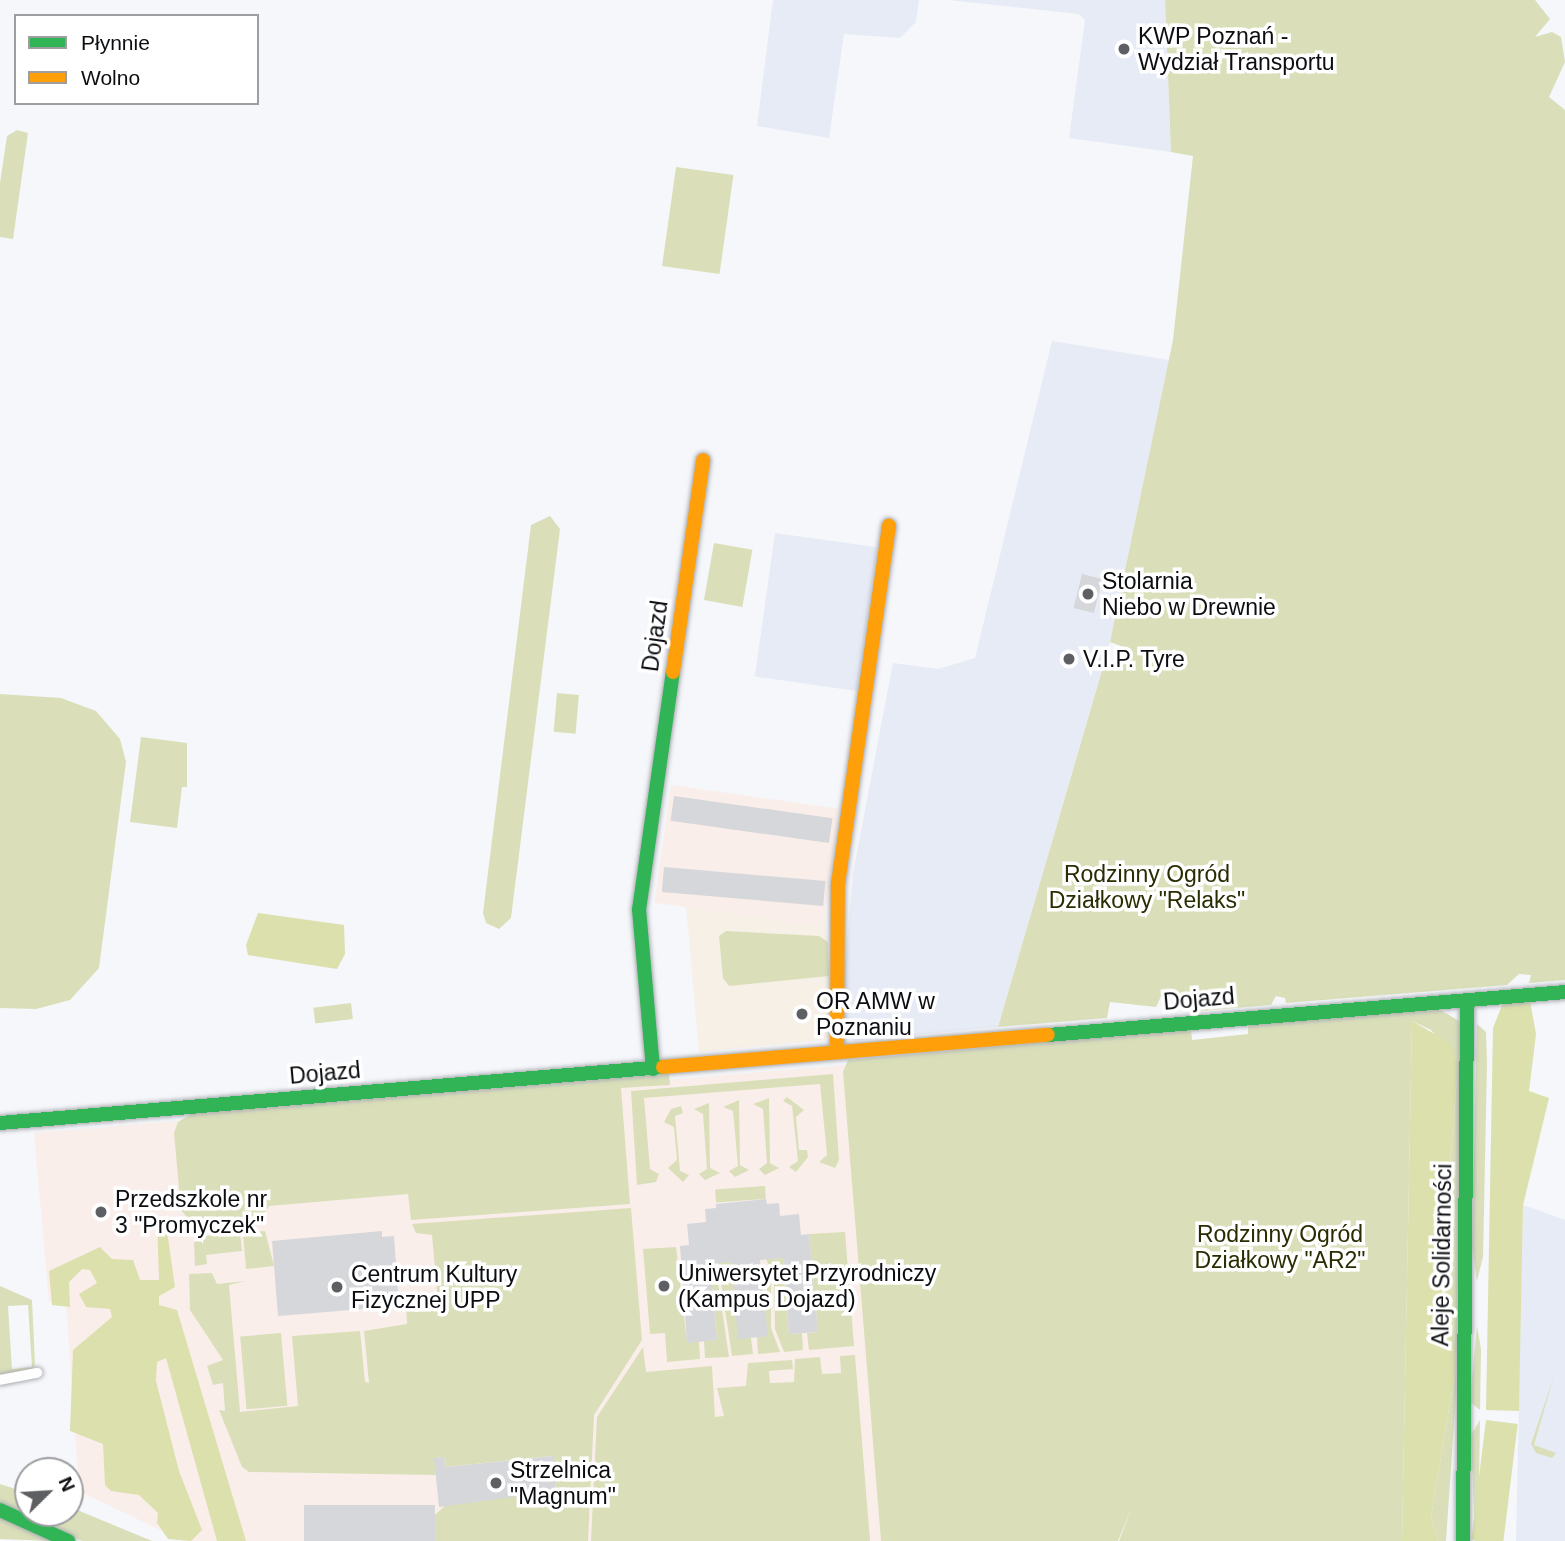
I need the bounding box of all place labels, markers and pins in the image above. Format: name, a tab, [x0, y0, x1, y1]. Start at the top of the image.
place label: KWP Poznań - Wydział Transportu	[1138, 22, 1335, 76]
marker: KWP Poznań - Wydział Transportu	[1116, 41, 1132, 57]
place label: Stolarnia Niebo w Drewnie	[1102, 567, 1276, 621]
marker: Stolarnia Niebo w Drewnie	[1080, 586, 1096, 602]
place label: V.I.P. Tyre	[1083, 645, 1185, 673]
marker: V.I.P. Tyre	[1061, 651, 1077, 667]
place label: OR AMW w Poznaniu	[816, 987, 936, 1041]
marker: OR AMW w Poznaniu	[794, 1006, 810, 1022]
place label: Przedszkole nr 3 "Promyczek"	[115, 1185, 267, 1239]
marker: Przedszkole nr 3 "Promyczek"	[93, 1204, 109, 1220]
place label: Uniwersytet Przyrodniczy (Kampus Dojazd)	[678, 1259, 936, 1313]
place label: Centrum Kultury Fizycznej UPP	[351, 1260, 517, 1314]
marker: Uniwersytet Przyrodniczy (Kampus Dojazd)	[656, 1278, 672, 1294]
marker: Centrum Kultury Fizycznej UPP	[329, 1279, 345, 1295]
place label: Strzelnica "Magnum"	[510, 1456, 616, 1510]
marker: Strzelnica "Magnum"	[488, 1475, 504, 1491]

